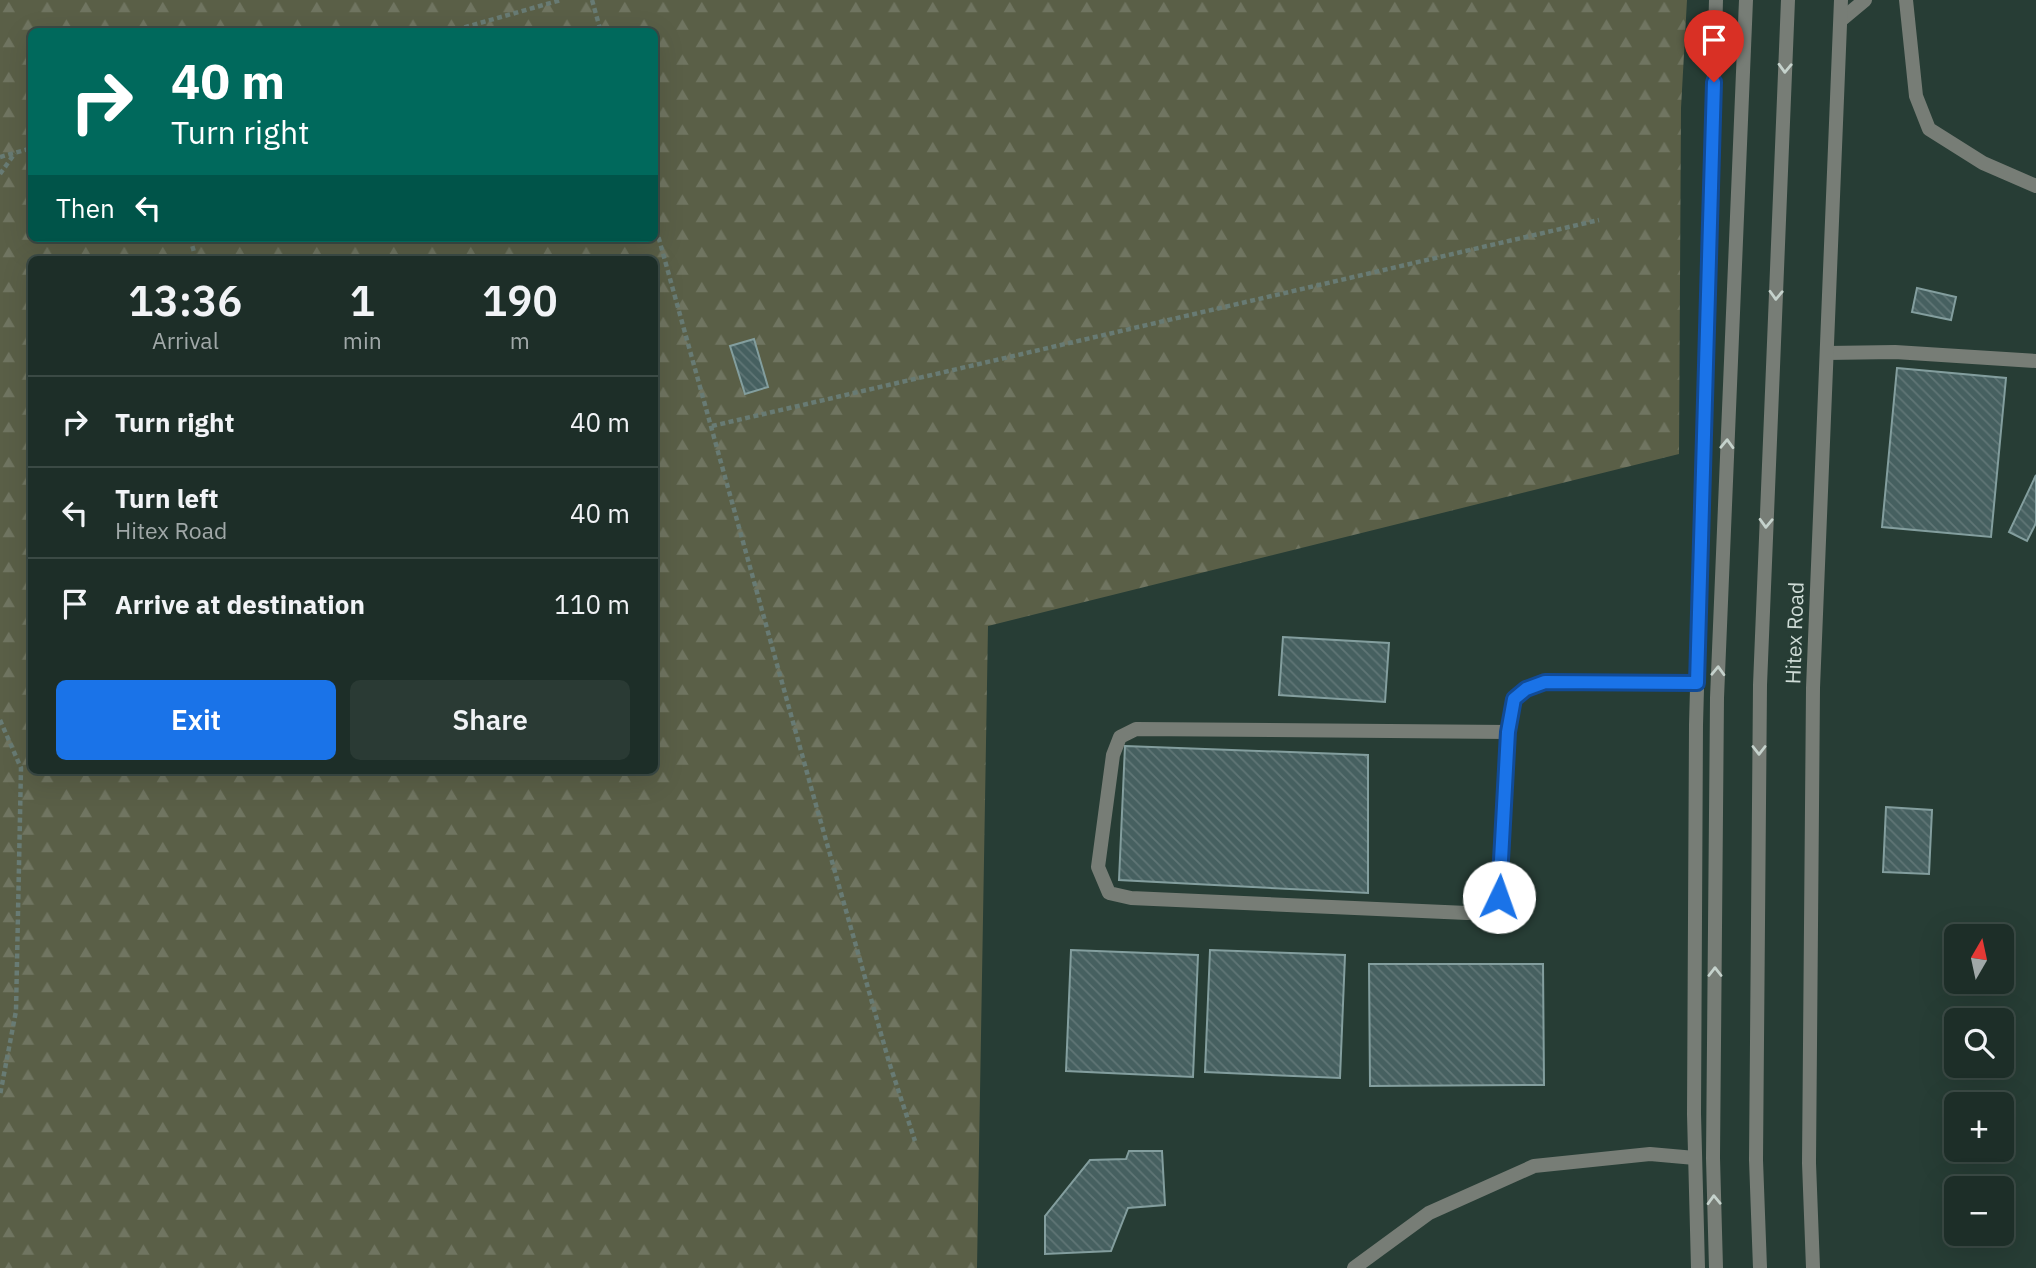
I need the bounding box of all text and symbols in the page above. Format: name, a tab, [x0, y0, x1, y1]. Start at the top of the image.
pin	[1684, 10, 1744, 82]
icon: arrive	[1695, 21, 1733, 59]
text: 40 m	[171, 49, 285, 112]
icon: right	[56, 56, 147, 147]
one-way arrow	[1778, 63, 1793, 74]
text: Turn right	[171, 111, 309, 153]
icon: left	[129, 189, 167, 227]
text: Then	[56, 191, 115, 225]
text: 13:36	[128, 273, 243, 328]
text: 1	[350, 273, 375, 328]
text: 190	[482, 273, 558, 328]
one-way arrow	[1768, 290, 1783, 301]
text: Arrival	[152, 325, 219, 355]
text: min	[343, 325, 382, 355]
text: m	[510, 325, 530, 355]
icon: right	[56, 403, 94, 441]
text: Turn right	[115, 405, 234, 439]
text: 40 m	[570, 405, 630, 439]
one-way arrow	[1720, 438, 1735, 449]
text: Turn left	[115, 481, 218, 515]
icon: left	[56, 494, 94, 532]
text: 40 m	[570, 496, 630, 530]
text: Hitex Road	[115, 515, 227, 545]
one-way arrow	[1759, 518, 1774, 529]
street label: Hitex Road	[1778, 581, 1810, 685]
icon: arrive	[56, 585, 94, 623]
text: Arrive at destination	[115, 587, 365, 621]
text: 110 m	[554, 587, 630, 621]
one-way arrow	[1710, 666, 1725, 677]
button: Exit	[56, 680, 336, 760]
button: Share	[350, 680, 630, 760]
one-way arrow	[1751, 745, 1767, 756]
position arrow	[1462, 860, 1536, 934]
north arrow	[1944, 924, 2014, 994]
map controls	[1944, 924, 2014, 1246]
one-way arrow	[1707, 967, 1723, 977]
button: search	[1944, 1008, 2014, 1078]
button: +	[1944, 1092, 2014, 1162]
button: −	[1944, 1176, 2014, 1246]
one-way arrow	[1707, 1194, 1722, 1205]

